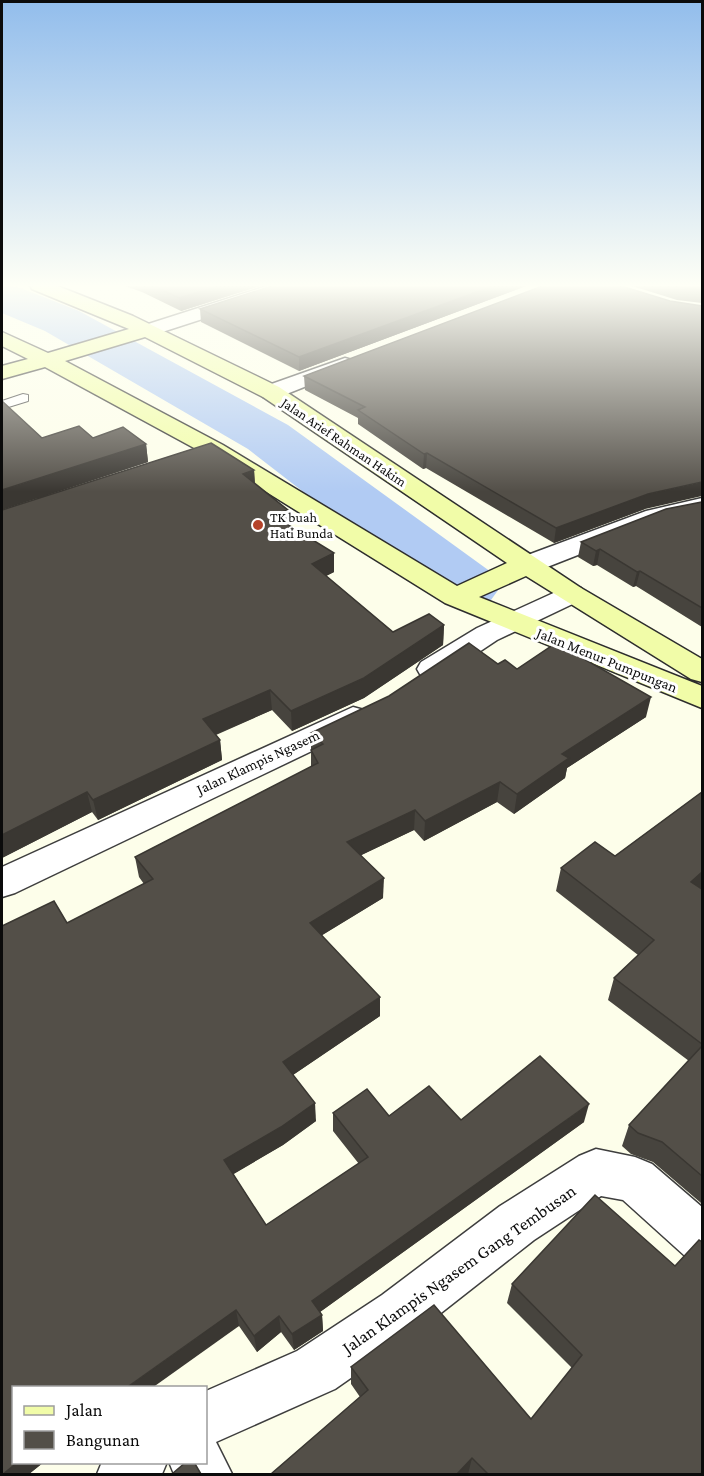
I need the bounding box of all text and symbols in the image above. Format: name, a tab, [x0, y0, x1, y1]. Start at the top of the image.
street label: Jalan Arief Rahman Hakim	[277, 393, 410, 490]
place label: TK buah Hati Bunda	[270, 509, 334, 541]
marker: TK buah Hati Bunda	[251, 518, 265, 532]
street label: Jalan Menur Pumpungan	[532, 624, 680, 696]
street label: Jalan Klampis Ngasem	[192, 727, 322, 799]
street label: Jalan Klampis Ngasem Gang Tembusan	[337, 1180, 580, 1359]
legend	[12, 1386, 207, 1464]
text: Jalan	[64, 1400, 103, 1420]
text: Bangunan	[66, 1430, 140, 1450]

